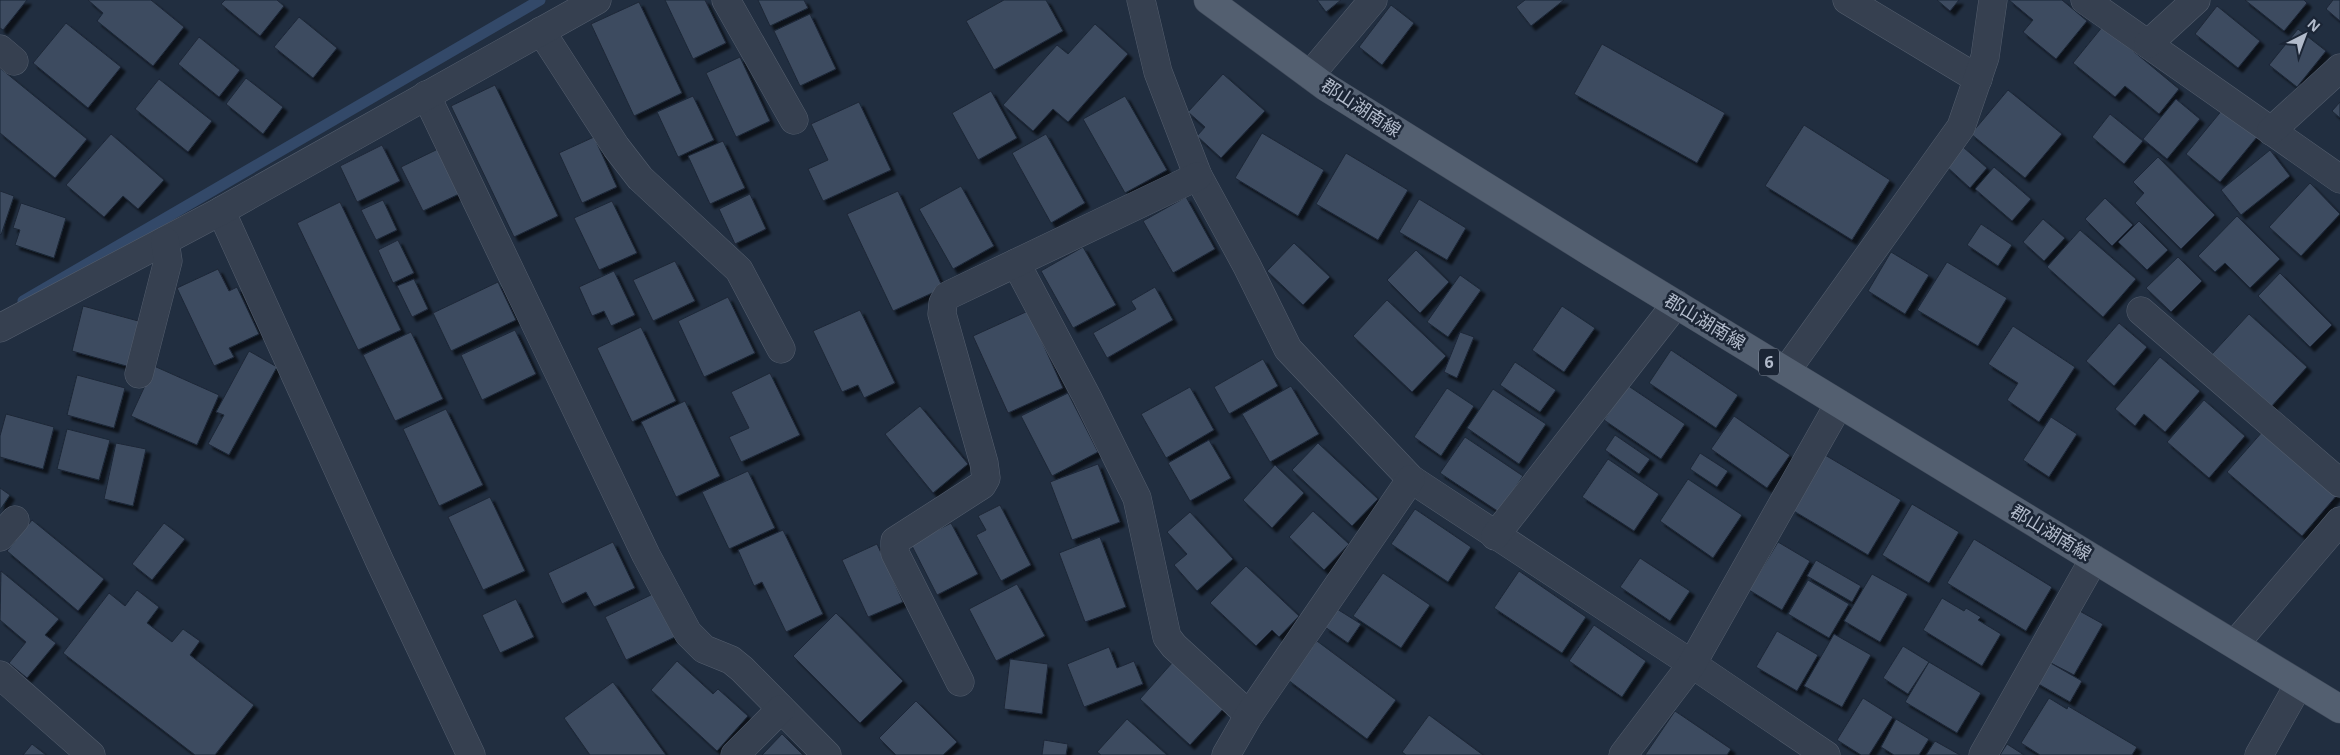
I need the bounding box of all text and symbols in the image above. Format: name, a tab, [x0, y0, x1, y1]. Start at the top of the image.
north arrow	[2280, 10, 2330, 60]
text: N	[2303, 14, 2325, 36]
street label: 郡山湖南線	[1317, 73, 1406, 142]
street label: 郡山湖南線	[1661, 288, 1750, 355]
road number: 6	[1759, 348, 1779, 376]
street label: 郡山湖南線	[2007, 499, 2096, 566]

